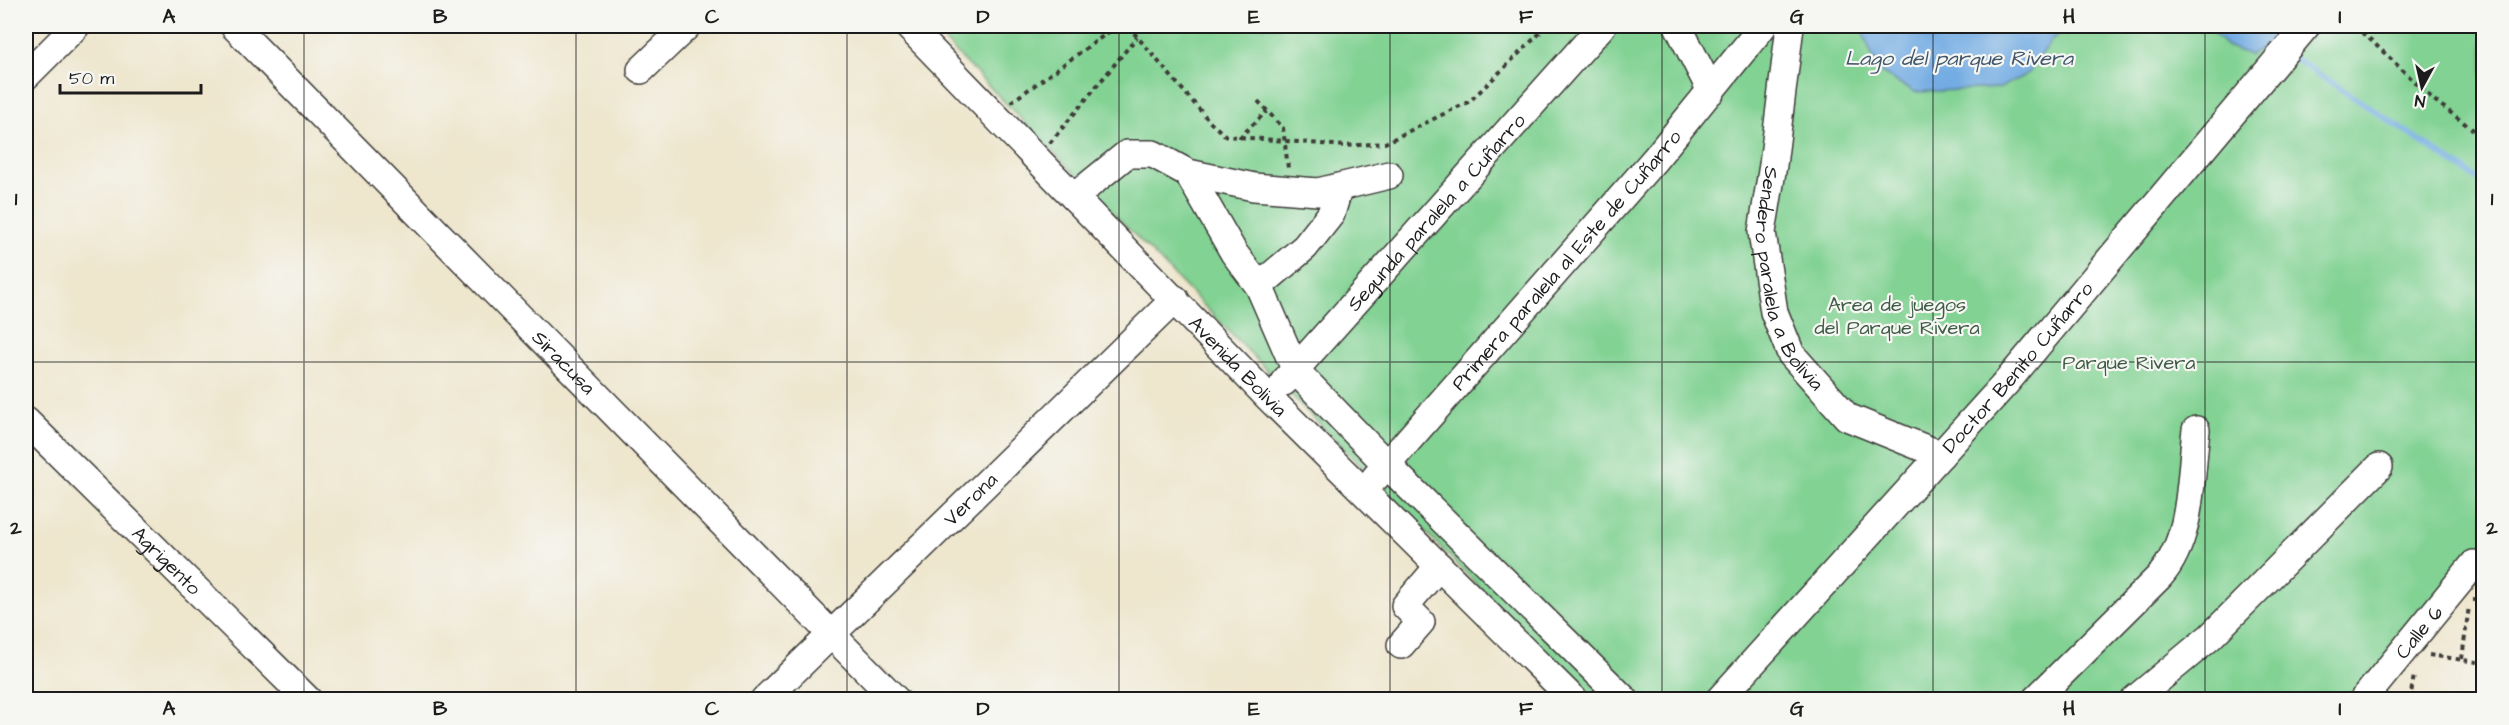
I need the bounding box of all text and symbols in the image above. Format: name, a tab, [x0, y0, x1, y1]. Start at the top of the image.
text: A	[163, 3, 176, 31]
text: B	[433, 3, 448, 31]
text: C	[705, 3, 720, 31]
text: D	[977, 3, 990, 31]
text: E	[1248, 3, 1260, 31]
text: F	[1519, 3, 1534, 31]
text: G	[1790, 3, 1804, 31]
text: H	[2063, 3, 2075, 31]
text: I	[2338, 3, 2342, 31]
water label: Lago del parque Rivera	[1845, 44, 2074, 74]
scale bar	[60, 57, 201, 95]
north arrow	[2392, 57, 2452, 117]
text: 50 m	[69, 66, 114, 91]
text: N	[2414, 89, 2427, 112]
street label: Segunda paralela a Cuñarro	[1341, 108, 1533, 318]
street label: Primera paralela al Este de Cuñarro	[1445, 124, 1688, 397]
street label: Sendero paralela a Bolivia	[1747, 164, 1830, 397]
text: 1	[15, 185, 18, 213]
text: 1	[2491, 185, 2494, 213]
street label: Doctor Benito Cuñarro	[1936, 276, 2100, 460]
park label: Area de juegos del Parque Rivera	[1814, 291, 1980, 342]
street label: Avenida Bolivia	[1182, 310, 1293, 423]
street label: Siracusa	[525, 324, 601, 401]
park label: Parque Rivera	[2063, 349, 2195, 377]
street label: Verona	[937, 467, 1004, 533]
text: 2	[9, 514, 22, 542]
text: 2	[2485, 514, 2498, 542]
street label: Agrigento	[125, 520, 207, 602]
street label: Calle 6	[2389, 599, 2450, 665]
text: A	[163, 695, 176, 723]
text: B	[433, 695, 448, 723]
text: C	[705, 695, 720, 723]
text: D	[977, 695, 990, 723]
text: E	[1248, 695, 1260, 723]
text: F	[1519, 695, 1534, 723]
text: G	[1790, 695, 1804, 723]
text: H	[2063, 695, 2075, 723]
text: I	[2338, 695, 2342, 723]

